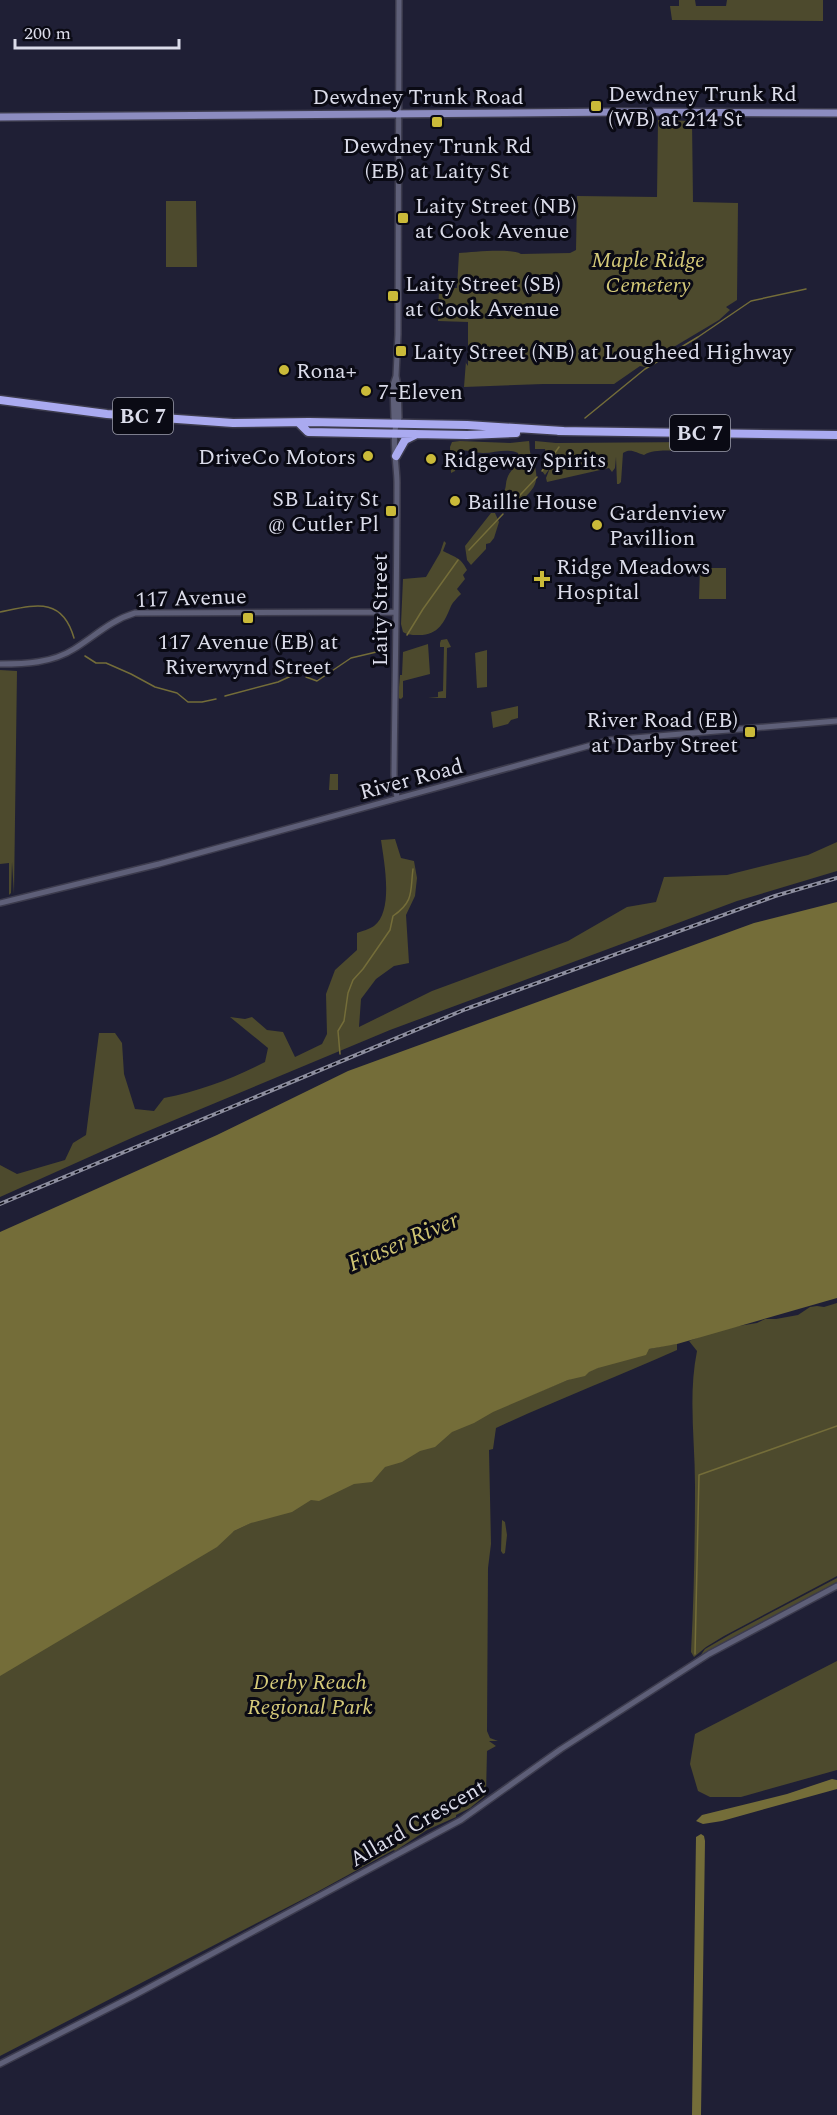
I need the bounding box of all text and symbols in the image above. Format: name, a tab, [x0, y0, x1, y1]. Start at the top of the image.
scale bar	[15, 12, 178, 50]
text: 200 m	[24, 20, 71, 47]
place label: Dewdney Trunk Rd (WB) at 214 St	[608, 78, 797, 136]
street label: Dewdney Trunk Road	[312, 81, 524, 114]
marker: Dewdney Trunk Rd (WB) at 214 St	[589, 99, 603, 113]
marker: Dewdney Trunk Rd (EB) at Laity St	[430, 115, 444, 129]
place label: Dewdney Trunk Rd (EB) at Laity St	[343, 130, 531, 188]
place label: Laity Street (NB) at Cook Avenue	[415, 190, 576, 248]
marker: Laity Street (NB) at Cook Avenue	[396, 211, 410, 225]
park label: Maple Ridge Cemetery	[591, 244, 705, 302]
place label: Laity Street (SB) at Cook Avenue	[405, 268, 561, 326]
marker: Laity Street (SB) at Cook Avenue	[386, 289, 400, 303]
place label: Laity Street (NB) at Lougheed Highway	[413, 336, 794, 369]
marker: Laity Street (NB) at Lougheed Highway	[394, 344, 408, 358]
place label: Rona+	[296, 355, 357, 388]
marker: Rona+	[277, 363, 291, 377]
place label: 7-Eleven	[378, 376, 463, 409]
marker: 7-Eleven	[359, 384, 373, 398]
road number: BC 7	[113, 398, 173, 434]
road number: BC 7	[670, 415, 730, 451]
place label: DriveCo Motors	[198, 441, 356, 474]
place label: Ridgeway Spirits	[443, 444, 606, 477]
marker: DriveCo Motors	[361, 449, 375, 463]
marker: Ridgeway Spirits	[424, 452, 438, 466]
place label: SB Laity St @ Cutler Pl	[268, 483, 379, 541]
place label: Baillie House	[467, 486, 597, 519]
marker: Baillie House	[448, 494, 462, 508]
place label: Gardenview Pavillion	[609, 497, 727, 555]
marker: SB Laity St @ Cutler Pl	[384, 504, 398, 518]
marker: Gardenview Pavillion	[590, 518, 604, 532]
place label: Ridge Meadows Hospital	[556, 551, 711, 609]
street label: Laity Street	[364, 553, 397, 667]
marker: Ridge Meadows Hospital	[533, 570, 551, 588]
street label: 117 Avenue	[135, 580, 247, 617]
marker: 117 Avenue (EB) at Riverwynd Street	[241, 611, 255, 625]
place label: 117 Avenue (EB) at Riverwynd Street	[158, 626, 338, 684]
place label: River Road (EB) at Darby Street	[586, 704, 738, 762]
marker: River Road (EB) at Darby Street	[743, 725, 757, 739]
street label: River Road	[356, 750, 467, 809]
water label: Fraser River	[342, 1202, 465, 1282]
park label: Derby Reach Regional Park	[247, 1666, 373, 1724]
street label: Allard Crescent	[343, 1771, 492, 1876]

